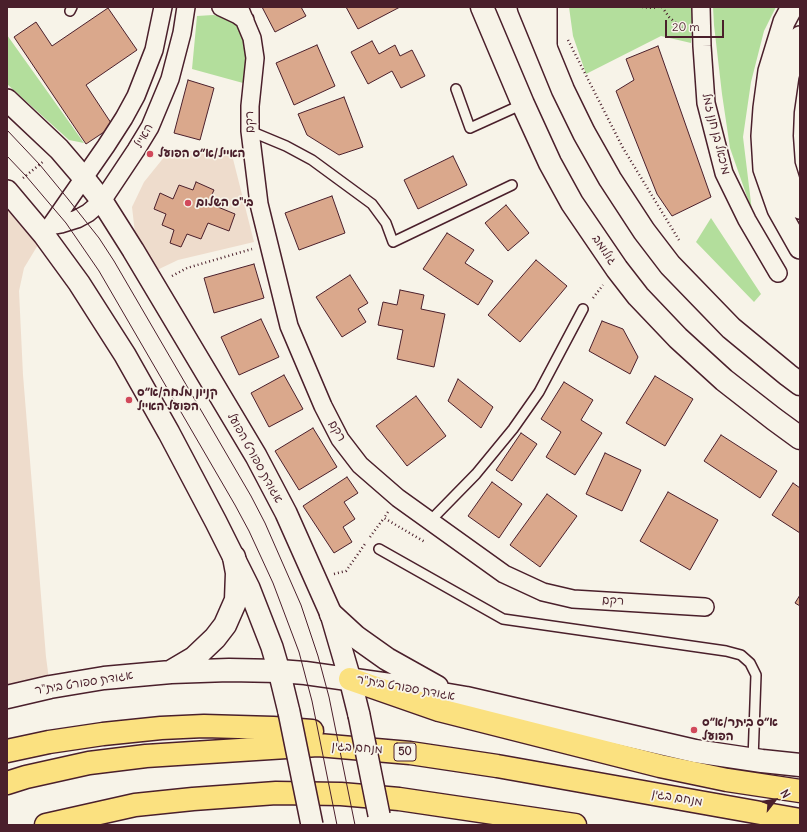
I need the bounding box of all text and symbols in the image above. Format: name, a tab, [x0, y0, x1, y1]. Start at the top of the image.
scale bar	[667, 12, 726, 38]
text: 20 m	[672, 19, 700, 34]
street label: מיכאל בן חנן זמל	[699, 92, 733, 176]
street label: רקם	[243, 111, 257, 133]
street label: האייל	[132, 121, 156, 151]
place label: האייל/א״ס הפועל	[158, 147, 245, 161]
marker: האייל/א״ס הפועל	[145, 149, 155, 159]
place label: בי"ס השלום	[196, 196, 254, 210]
marker: בי"ס השלום	[183, 198, 193, 208]
street label: גולומב	[589, 232, 619, 268]
place label: קניון מלחה/א״ס הפועל האייל	[137, 386, 218, 414]
marker: קניון מלחה/א״ס הפועל האייל	[124, 395, 134, 405]
street label: אגודת ספורט הפועל	[224, 410, 286, 506]
street label: רקם	[325, 418, 349, 444]
street label: רקם	[602, 593, 624, 609]
street label: אגודת ספורט בית"ר	[34, 668, 134, 698]
street label: אגודת ספורט בית"ר	[356, 672, 456, 704]
place label: א״ס ביתר/א״ס הפועל	[702, 716, 778, 744]
marker: א״ס ביתר/א״ס הפועל	[689, 725, 699, 735]
street label: מנחם בגין	[331, 739, 383, 757]
road number: 50	[394, 743, 416, 761]
north arrow	[755, 780, 795, 820]
street label: מנחם בגין	[651, 786, 703, 810]
text: N	[777, 787, 793, 801]

